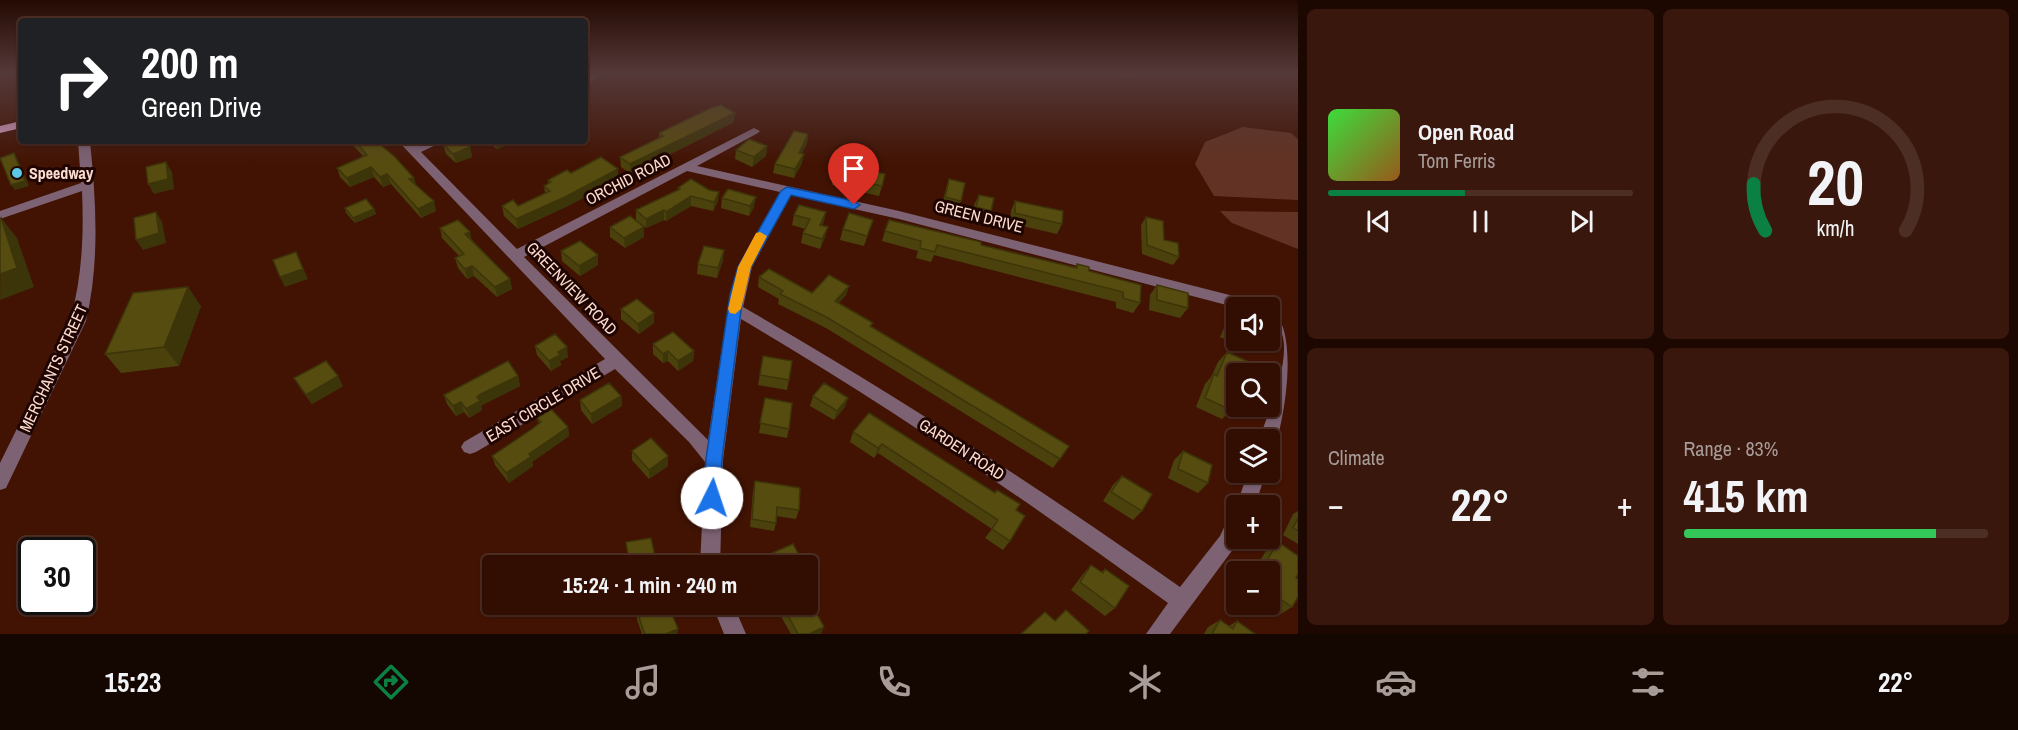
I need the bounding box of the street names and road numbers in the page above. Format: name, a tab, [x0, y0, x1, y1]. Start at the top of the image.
street label: ORCHID ROAD	[581, 148, 675, 210]
street label: GREEN DRIVE	[932, 194, 1026, 238]
street label: GREENVIEW ROAD	[522, 237, 622, 339]
street label: MERCHANTS STREET	[14, 301, 92, 435]
street label: EAST CIRCLE DRIVE	[482, 361, 604, 447]
street label: GARDEN ROAD	[915, 413, 1009, 485]

